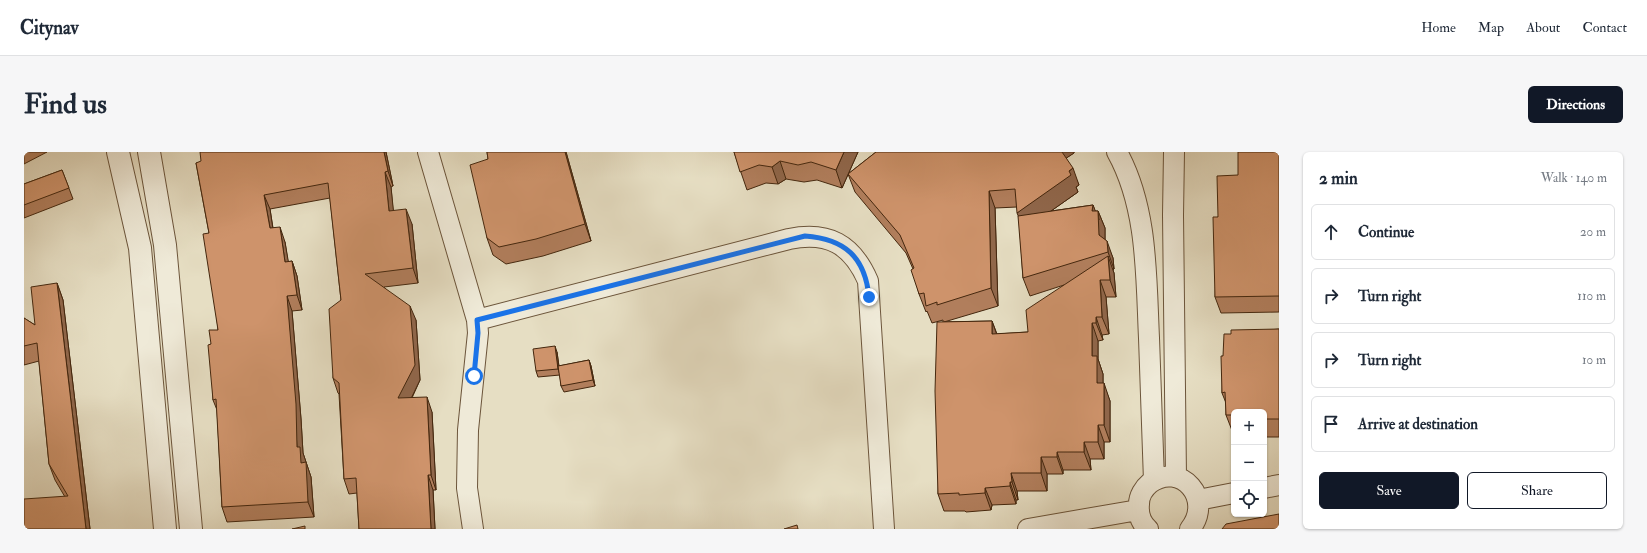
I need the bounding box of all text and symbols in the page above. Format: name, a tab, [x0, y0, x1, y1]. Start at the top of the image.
text: Citynav	[20, 16, 79, 40]
text: Home	[1421, 19, 1456, 36]
text: Map	[1478, 19, 1504, 36]
text: About	[1526, 19, 1560, 36]
text: Contact	[1582, 19, 1627, 36]
button: Directions	[1528, 86, 1623, 123]
text: Find us	[24, 87, 107, 122]
text: 2 min	[1319, 168, 1358, 189]
text: Walk · 140 m	[1541, 170, 1607, 186]
icon: ahead	[1320, 221, 1342, 243]
text: Continue	[1358, 223, 1414, 242]
text: 20 m	[1580, 224, 1606, 240]
icon: right	[1320, 285, 1342, 307]
text: Turn right	[1358, 287, 1421, 306]
route end	[860, 288, 878, 306]
text: 110 m	[1577, 288, 1606, 304]
icon: right	[1320, 349, 1342, 371]
text: Turn right	[1358, 351, 1421, 370]
text: 10 m	[1582, 352, 1606, 368]
route start	[465, 367, 483, 385]
map controls	[1231, 409, 1267, 517]
button: +	[1231, 409, 1267, 445]
icon: arrive	[1320, 413, 1342, 435]
text: Arrive at destination	[1358, 415, 1478, 434]
button: −	[1231, 445, 1267, 481]
button: Save	[1319, 472, 1459, 509]
button: Share	[1467, 472, 1607, 509]
button: locate	[1231, 481, 1267, 517]

